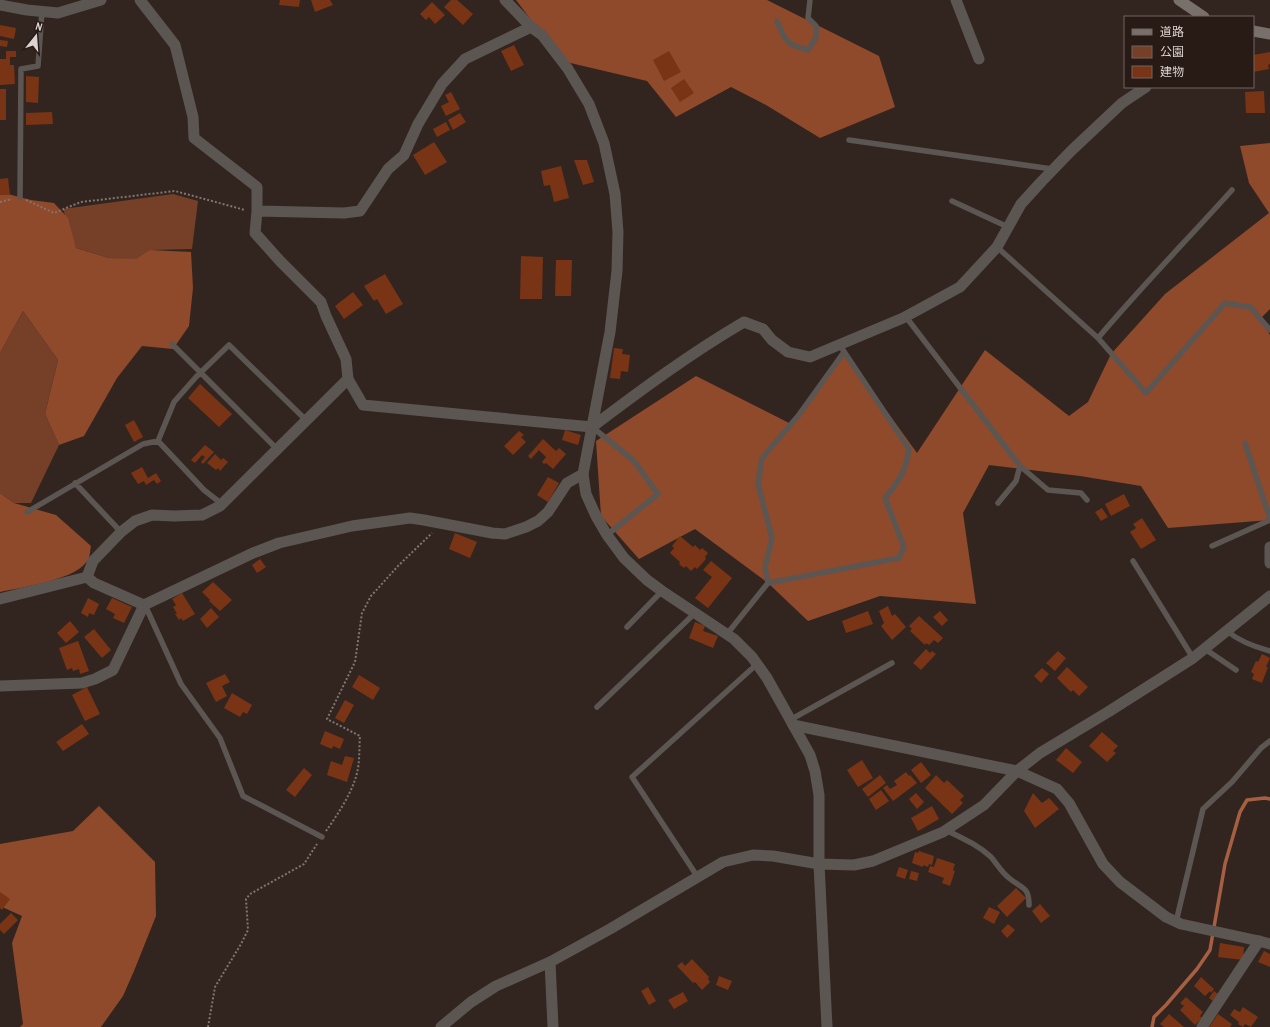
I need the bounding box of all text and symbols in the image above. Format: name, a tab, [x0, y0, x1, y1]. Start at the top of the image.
north arrow	[16, 16, 56, 56]
legend	[1124, 16, 1254, 88]
text: N	[34, 19, 44, 34]
text: 道路	[1160, 24, 1184, 40]
text: 公園	[1160, 44, 1184, 60]
text: 建物	[1160, 64, 1184, 80]

